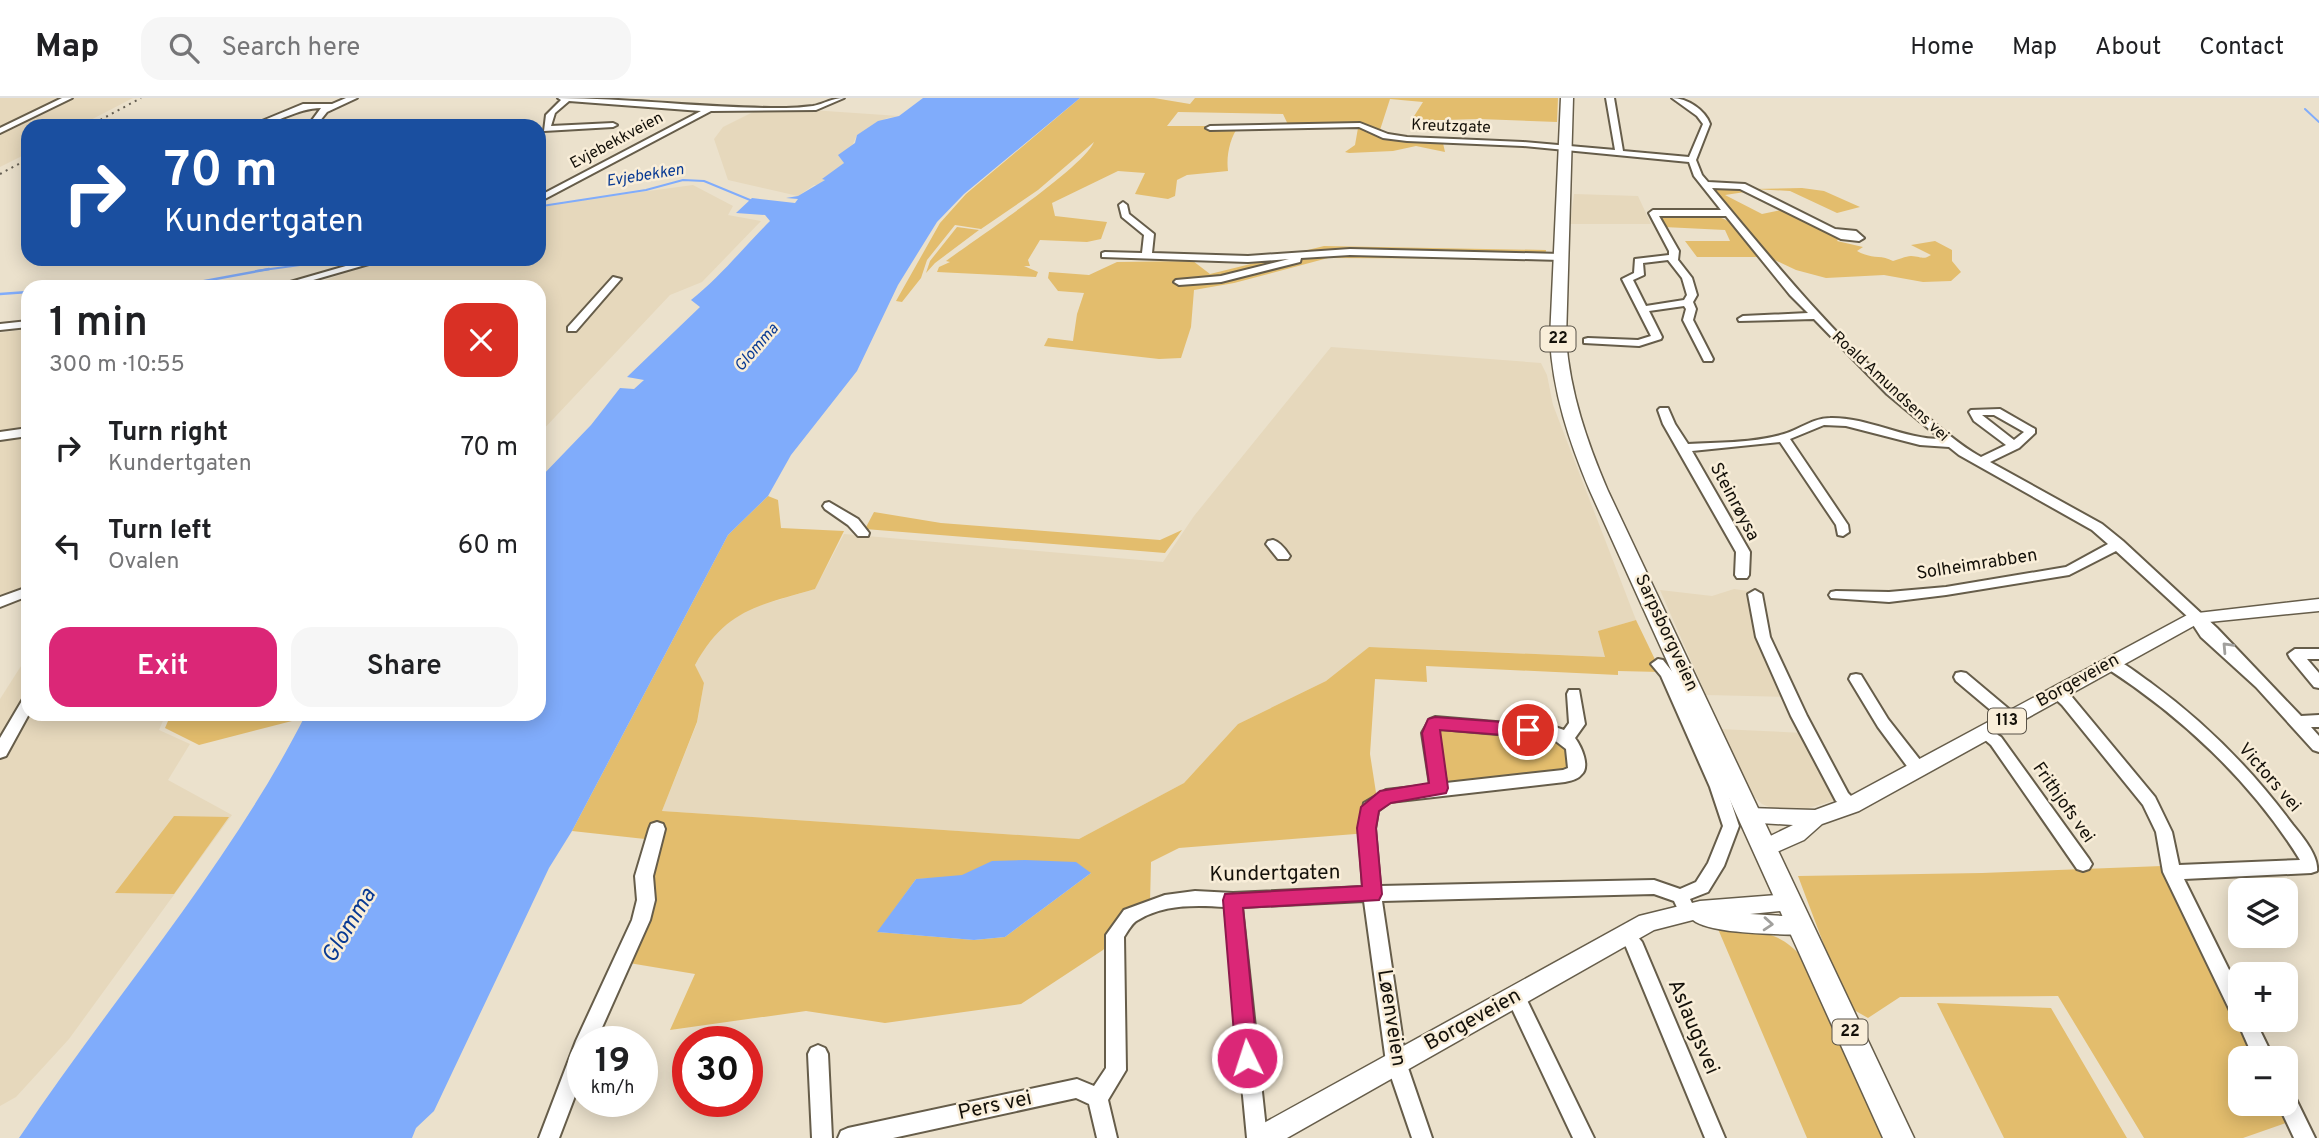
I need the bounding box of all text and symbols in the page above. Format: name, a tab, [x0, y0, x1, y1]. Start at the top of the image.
search box	[141, 17, 631, 80]
text: Map	[35, 27, 99, 69]
icon: search	[165, 29, 203, 67]
text: Search here	[221, 32, 360, 65]
text: Home	[1910, 33, 1974, 63]
text: Map	[2012, 33, 2057, 63]
text: About	[2095, 33, 2161, 63]
text: Contact	[2199, 33, 2284, 63]
street label: Evjebekkveien	[567, 108, 667, 174]
street label: Kreutzgate	[1411, 116, 1491, 138]
text: 70 m	[164, 142, 278, 204]
icon: right	[49, 147, 140, 238]
water label: Evjebekken	[605, 160, 685, 192]
text: Kundertgaten	[164, 203, 364, 243]
text: 1 min	[49, 298, 148, 351]
button: close	[444, 303, 518, 377]
water label: Glomma	[731, 319, 784, 376]
road number: 22	[1540, 327, 1576, 352]
street label: Roald Amundsens vei	[1827, 327, 1953, 447]
text: 300 m · 10:55	[49, 351, 185, 380]
text: Turn right	[108, 417, 228, 450]
icon: right	[49, 429, 87, 467]
text: 70 m	[460, 432, 518, 465]
text: Kundertgaten	[108, 450, 252, 479]
street label: Steinrøysa	[1704, 459, 1764, 545]
text: Turn left	[108, 515, 212, 548]
icon: left	[49, 527, 87, 565]
text: 60 m	[458, 530, 518, 563]
street label: Solheimrabben	[1915, 544, 2039, 586]
text: Ovalen	[108, 548, 180, 577]
street label: Sarpsborgveien	[1629, 571, 1703, 695]
button: Exit	[49, 627, 277, 707]
button: Share	[291, 627, 518, 707]
one-way arrow	[2223, 642, 2236, 655]
street label: Borgeveien	[2033, 649, 2123, 713]
pin	[1498, 700, 1558, 760]
road number: 113	[1988, 708, 2026, 734]
icon: arrive	[1509, 711, 1547, 749]
street label: Victors vei	[2233, 739, 2305, 817]
street label: Frithjofs vei	[2027, 758, 2099, 848]
street label: Kundertgaten	[1209, 859, 1341, 889]
map controls	[2228, 878, 2298, 1116]
button: layers	[2228, 878, 2298, 948]
water label: Glomma	[316, 883, 384, 969]
one-way arrow	[1763, 917, 1774, 932]
button: +	[2228, 962, 2298, 1032]
street label: Løenveien	[1370, 968, 1412, 1068]
street label: Aslaugsvei	[1661, 975, 1725, 1079]
street label: Borgeveien	[1420, 982, 1526, 1058]
road number: 22	[1832, 1020, 1868, 1044]
position arrow	[1210, 1021, 1284, 1095]
speed limit sign: 30	[672, 1026, 763, 1117]
text: 19	[595, 1040, 630, 1084]
button: −	[2228, 1046, 2298, 1116]
text: km/h	[591, 1077, 634, 1100]
street label: Pers vei	[956, 1085, 1034, 1127]

